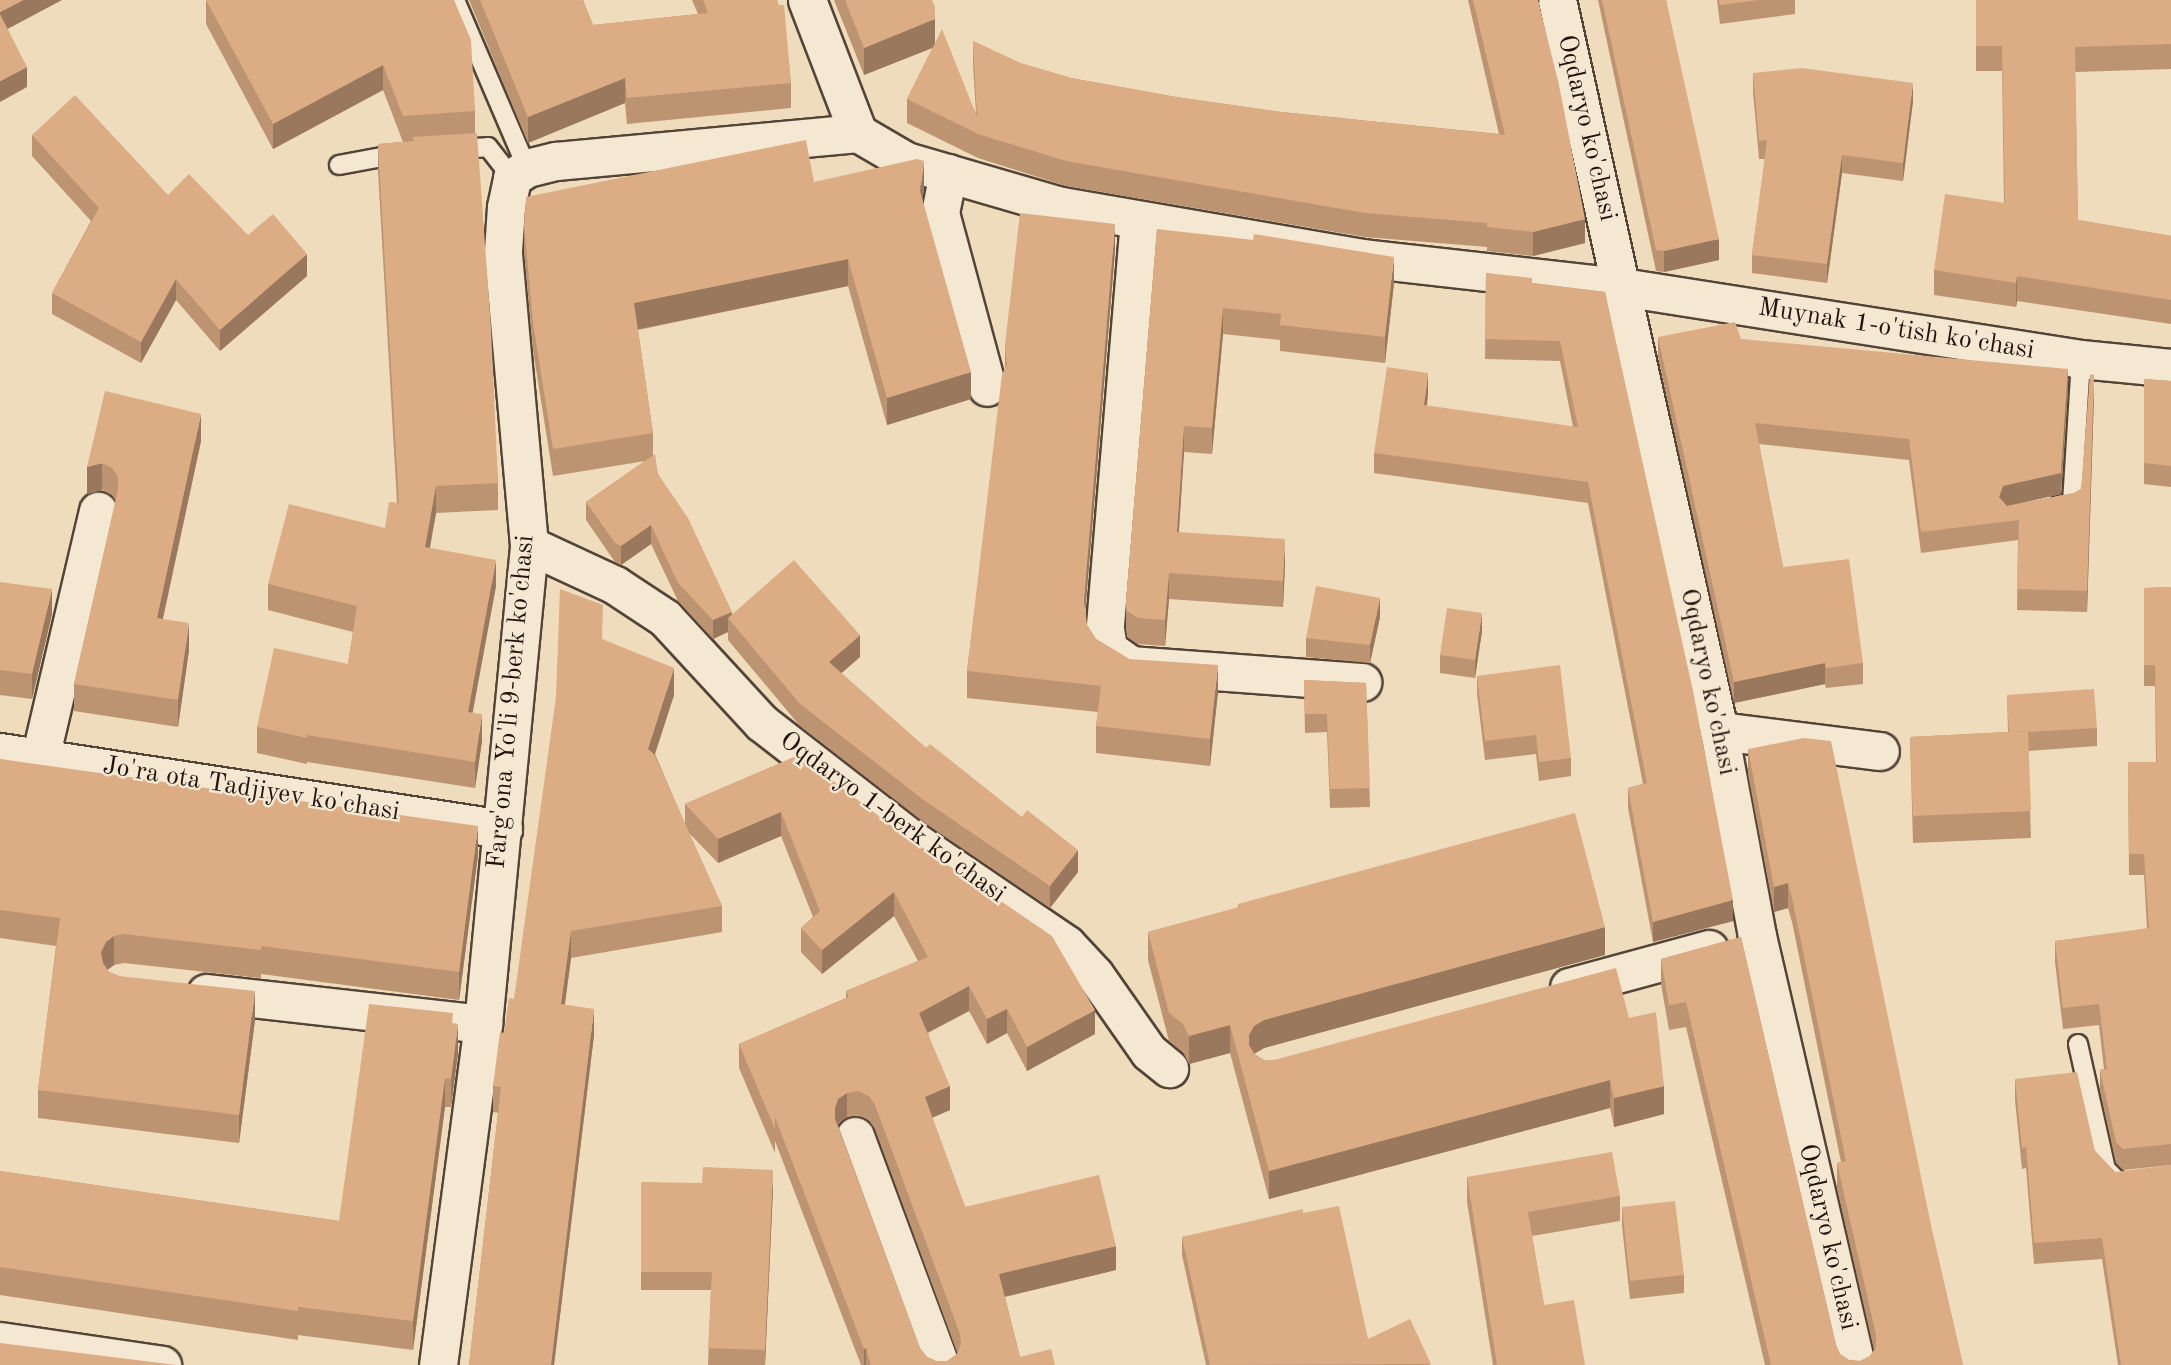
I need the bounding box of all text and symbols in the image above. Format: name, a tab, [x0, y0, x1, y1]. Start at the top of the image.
street label: Oqdaryo ko'chasi	[1549, 32, 1623, 224]
street label: Muynak 1-o'tish ko'chasi	[1756, 293, 2036, 367]
street label: Farg'ona Yo'li 9-berk ko'chasi	[482, 534, 542, 870]
street label: Oqdaryo ko'chasi	[1672, 586, 1742, 778]
street label: Oqdaryo 1-berk ko'chasi	[773, 726, 1011, 910]
street label: Jo'ra ota Tadjiyev ko'chasi	[100, 751, 402, 829]
street label: Oqdaryo ko'chasi	[1790, 1141, 1864, 1333]

